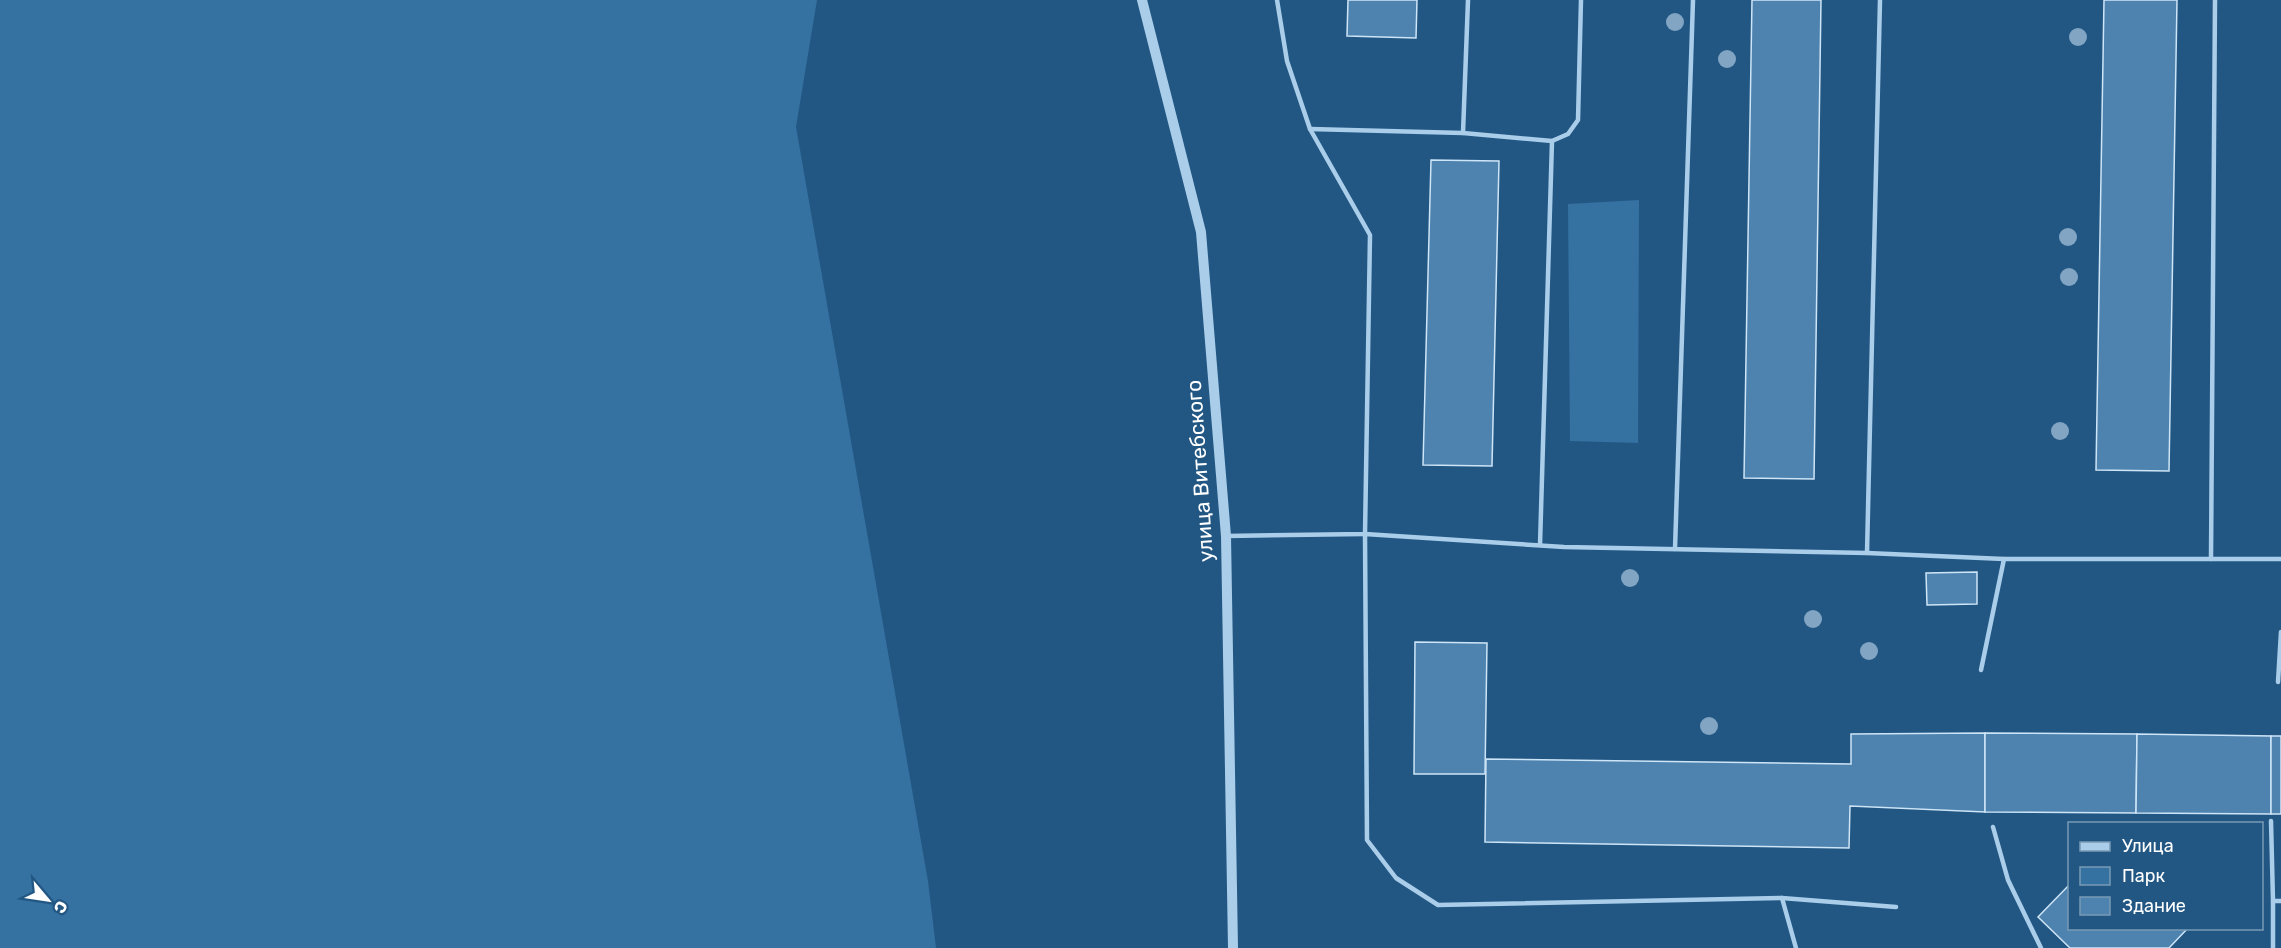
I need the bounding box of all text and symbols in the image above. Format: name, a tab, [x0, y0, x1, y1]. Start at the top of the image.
street label: улица Витебского	[1181, 379, 1218, 563]
legend	[2068, 822, 2263, 930]
text: Улица	[2122, 835, 2174, 857]
text: Парк	[2122, 865, 2166, 887]
north arrow	[18, 870, 78, 930]
text: Здание	[2122, 895, 2186, 917]
text: С	[50, 898, 72, 917]

